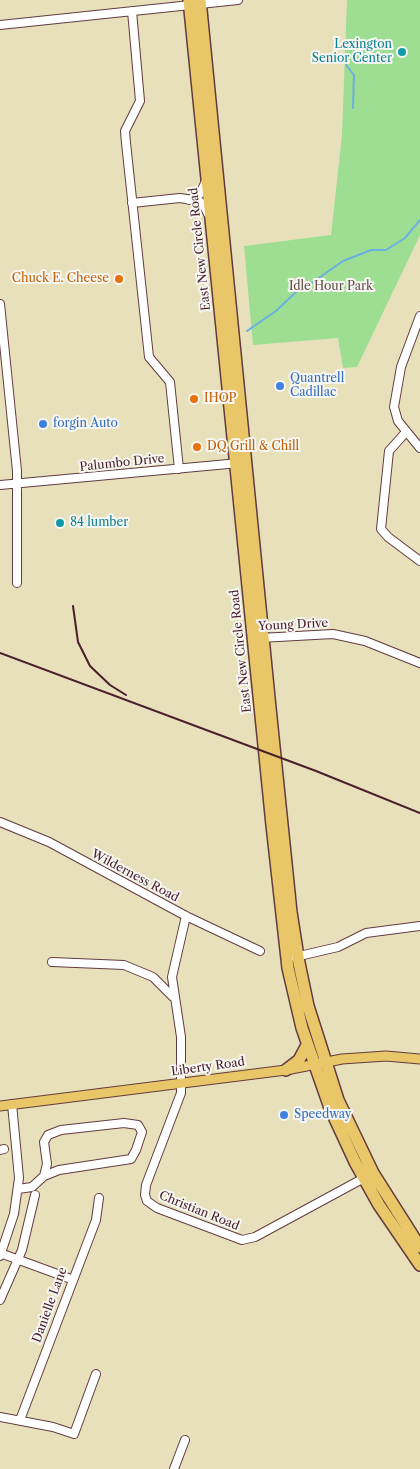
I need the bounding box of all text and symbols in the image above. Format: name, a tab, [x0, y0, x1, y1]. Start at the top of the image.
place label: Lexington Senior Center	[312, 38, 392, 66]
marker: Lexington Senior Center	[396, 46, 408, 58]
street label: East New Circle Road	[186, 187, 214, 311]
place label: Chuck E. Cheese	[12, 272, 109, 286]
marker: Chuck E. Cheese	[113, 273, 125, 285]
park label: Idle Hour Park	[289, 280, 373, 294]
place label: Quantrell Cadillac	[290, 372, 344, 400]
marker: Quantrell Cadillac	[274, 380, 286, 392]
place label: IHOP	[204, 392, 236, 406]
marker: IHOP	[188, 393, 200, 405]
place label: forgin Auto	[53, 417, 118, 431]
marker: forgin Auto	[37, 418, 49, 430]
place label: DQ Grill & Chill	[207, 440, 299, 454]
marker: DQ Grill & Chill	[191, 441, 203, 453]
street label: Palumbo Drive	[79, 451, 165, 475]
place label: 84 lumber	[70, 516, 128, 530]
marker: 84 lumber	[54, 517, 66, 529]
street label: East New Circle Road	[227, 589, 255, 713]
street label: Young Drive	[258, 616, 328, 634]
street label: Wilderness Road	[89, 847, 181, 905]
street label: Liberty Road	[170, 1055, 246, 1079]
place label: Speedway	[294, 1108, 351, 1122]
marker: Speedway	[278, 1109, 290, 1121]
street label: Christian Road	[157, 1188, 241, 1234]
street label: Danielle Lane	[30, 1265, 70, 1345]

